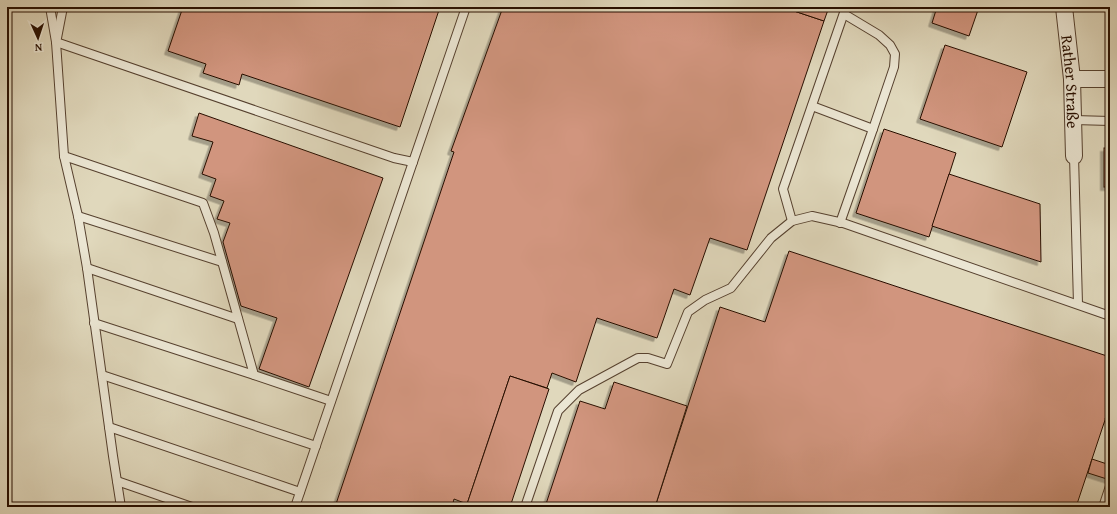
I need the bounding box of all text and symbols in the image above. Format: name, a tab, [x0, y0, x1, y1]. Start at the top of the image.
north arrow	[18, 18, 58, 58]
street label: Rather Straße	[1055, 34, 1085, 129]
text: N	[34, 40, 43, 56]

